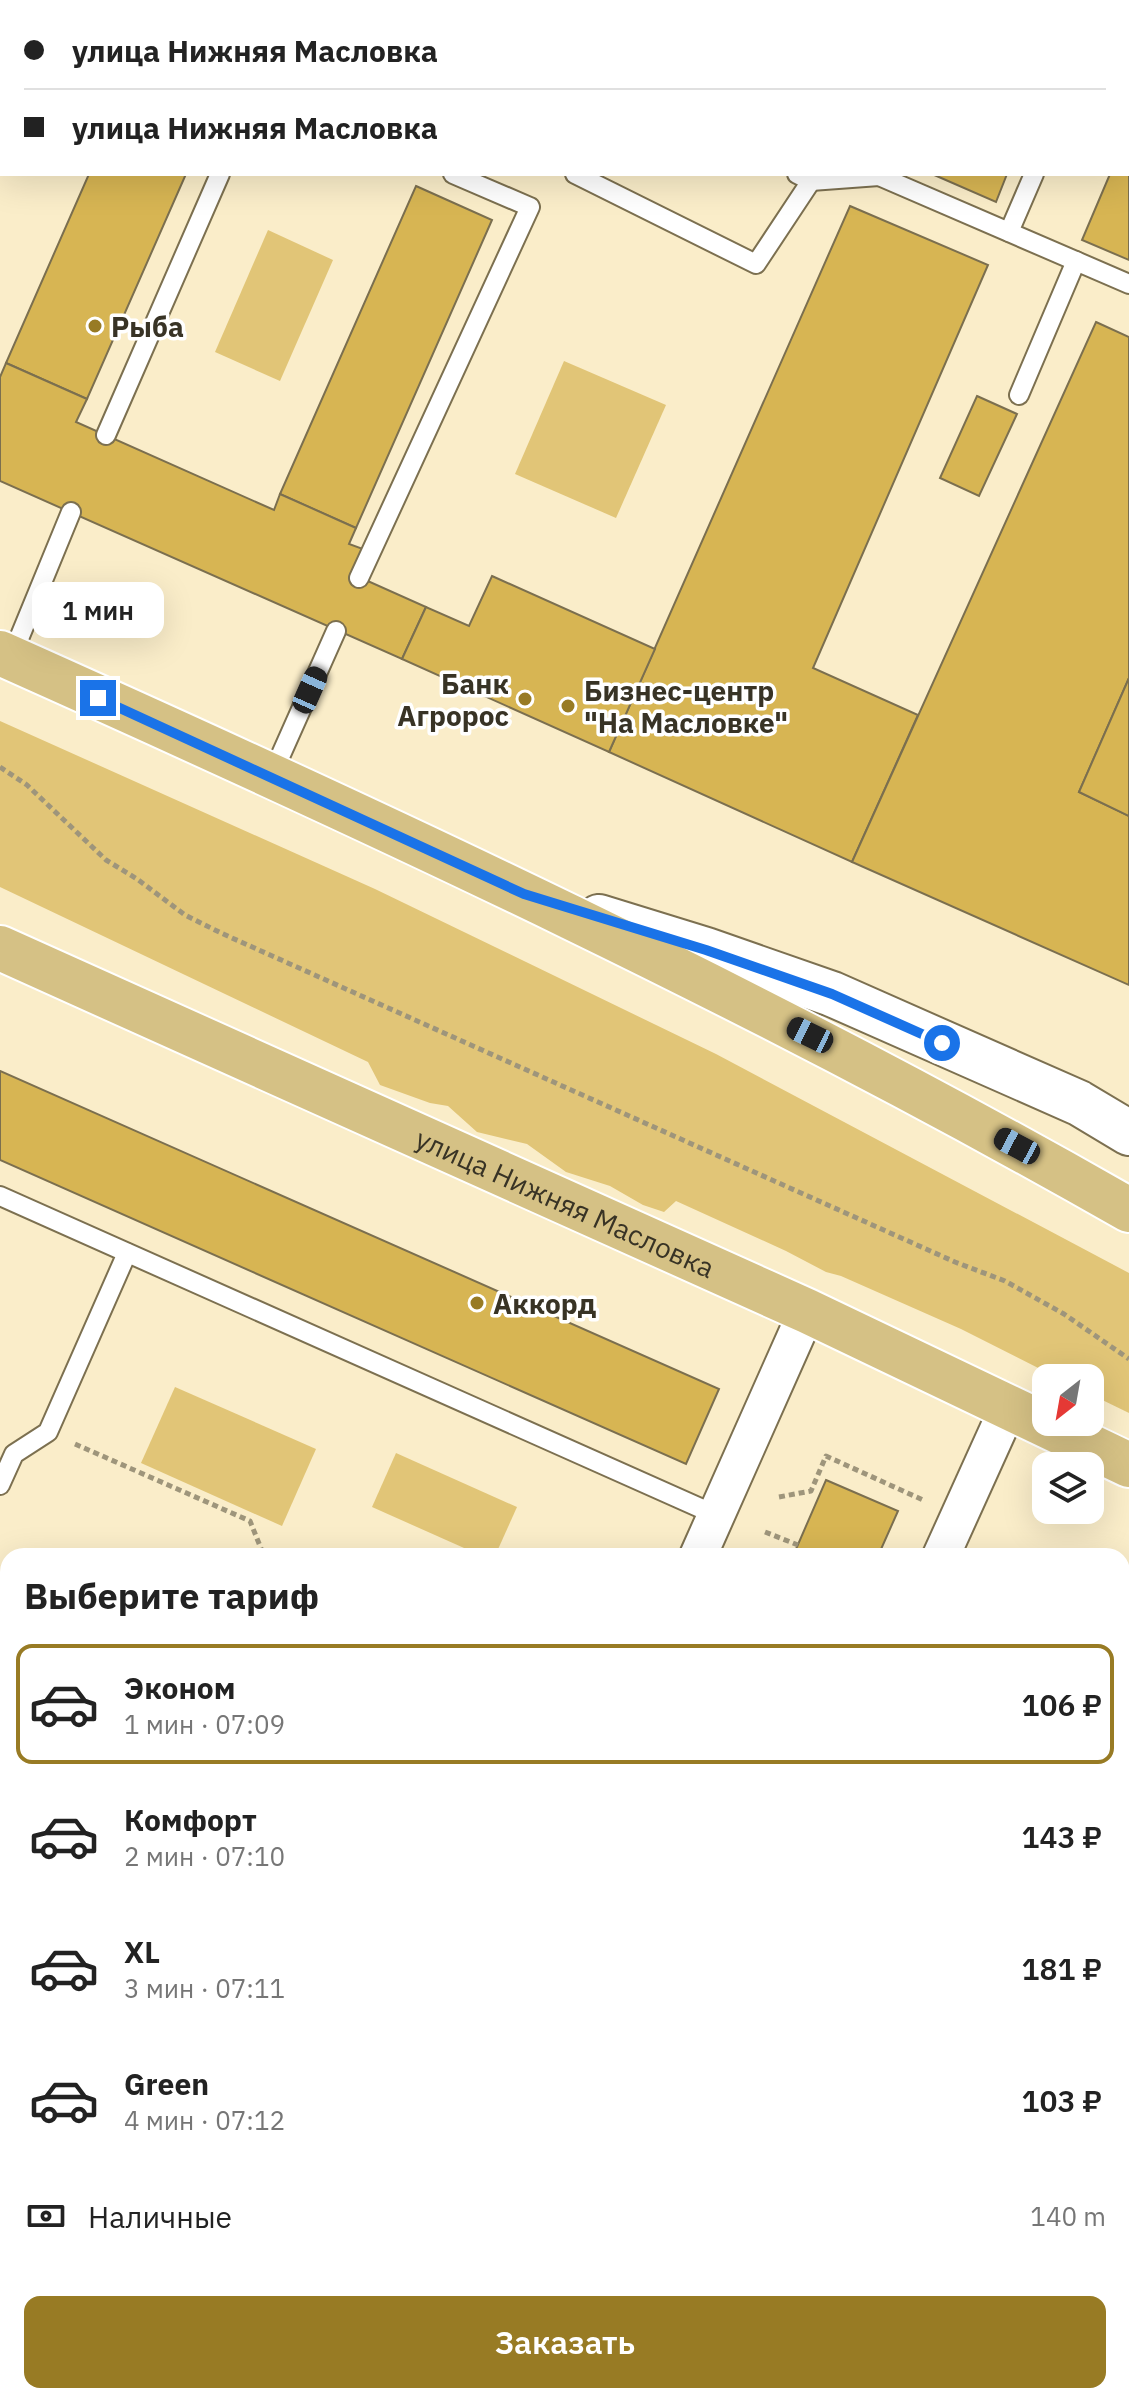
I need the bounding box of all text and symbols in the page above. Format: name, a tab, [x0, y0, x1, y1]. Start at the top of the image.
text: улица Нижняя Масловка	[72, 31, 438, 70]
text: улица Нижняя Масловка	[72, 108, 438, 147]
place label: Рыба	[111, 308, 184, 345]
marker: Рыба	[86, 317, 104, 335]
callout: 1 мин	[32, 582, 164, 638]
text: 1 мин	[62, 593, 134, 627]
car	[289, 663, 331, 717]
place label: Банк Агророс	[397, 665, 509, 734]
place label: Бизнес-центр "На Масловке"	[584, 672, 788, 741]
route end	[80, 680, 116, 716]
marker: Банк Агророс	[516, 690, 534, 708]
marker: Бизнес-центр "На Масловке"	[559, 697, 577, 715]
car	[783, 1014, 837, 1056]
route start	[924, 1025, 960, 1061]
street label: улица Нижняя Масловка	[410, 1119, 721, 1286]
car	[990, 1124, 1044, 1168]
place label: Аккорд	[493, 1285, 596, 1322]
marker: Аккорд	[468, 1294, 486, 1312]
north arrow	[1032, 1364, 1104, 1436]
map controls	[1032, 1364, 1104, 1524]
button: layers	[1032, 1452, 1104, 1524]
text: Выберите тариф	[24, 1572, 319, 1619]
icon: car	[28, 1668, 100, 1740]
text: Эконом	[124, 1668, 235, 1707]
text: 106 ₽	[1021, 1685, 1102, 1724]
text: 1 мин · 07:09	[124, 1707, 285, 1741]
icon: car	[28, 1800, 100, 1872]
text: Комфорт	[124, 1800, 257, 1839]
text: 143 ₽	[1021, 1817, 1102, 1856]
text: 2 мин · 07:10	[124, 1839, 285, 1873]
icon: car	[28, 1932, 100, 2004]
text: XL	[124, 1932, 160, 1971]
text: 181 ₽	[1021, 1949, 1102, 1988]
text: 3 мин · 07:11	[124, 1971, 285, 2005]
icon: car	[28, 2064, 100, 2136]
text: Green	[124, 2064, 209, 2103]
text: 103 ₽	[1021, 2081, 1102, 2120]
text: 4 мин · 07:12	[124, 2103, 285, 2137]
icon: cash	[24, 2194, 68, 2238]
text: Наличные	[88, 2197, 232, 2236]
text: 140 m	[1030, 2199, 1106, 2233]
button: Заказать	[24, 2296, 1106, 2388]

